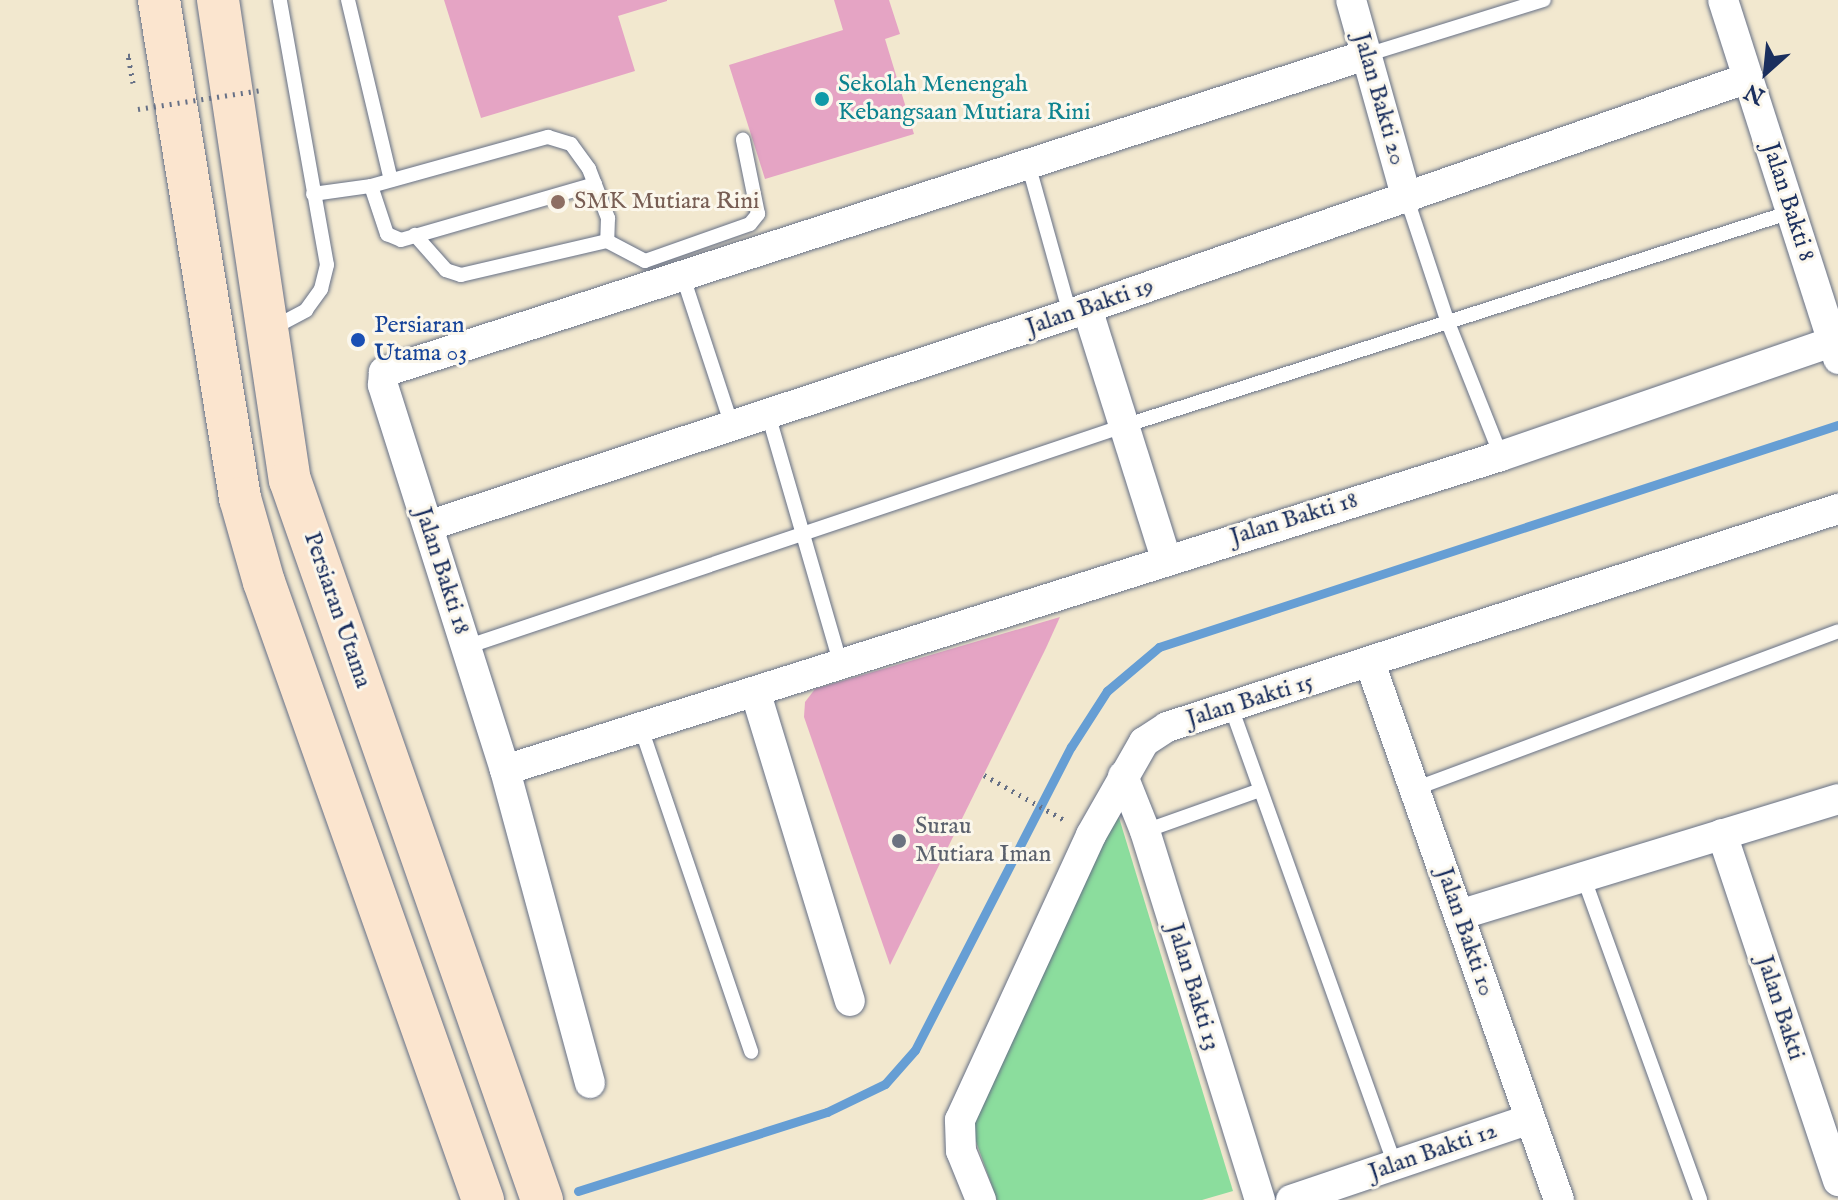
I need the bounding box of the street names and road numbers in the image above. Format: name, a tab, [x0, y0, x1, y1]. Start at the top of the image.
street label: Jalan Bakti 20	[1346, 29, 1412, 169]
street label: Jalan Bakti 8	[1755, 139, 1821, 265]
street label: Jalan Bakti 19	[1022, 272, 1158, 342]
street label: Jalan Bakti 18	[1227, 486, 1361, 552]
street label: Jalan Bakti 18	[408, 504, 476, 638]
street label: Persiaran Utama	[297, 528, 377, 692]
street label: Jalan Bakti 15	[1183, 668, 1317, 734]
street label: Jalan Bakti 10	[1430, 864, 1500, 1000]
street label: Jalan Bakti 13	[1160, 920, 1226, 1054]
street label: Jalan Bakti	[1750, 952, 1810, 1064]
street label: Jalan Bakti 12	[1365, 1117, 1501, 1187]

